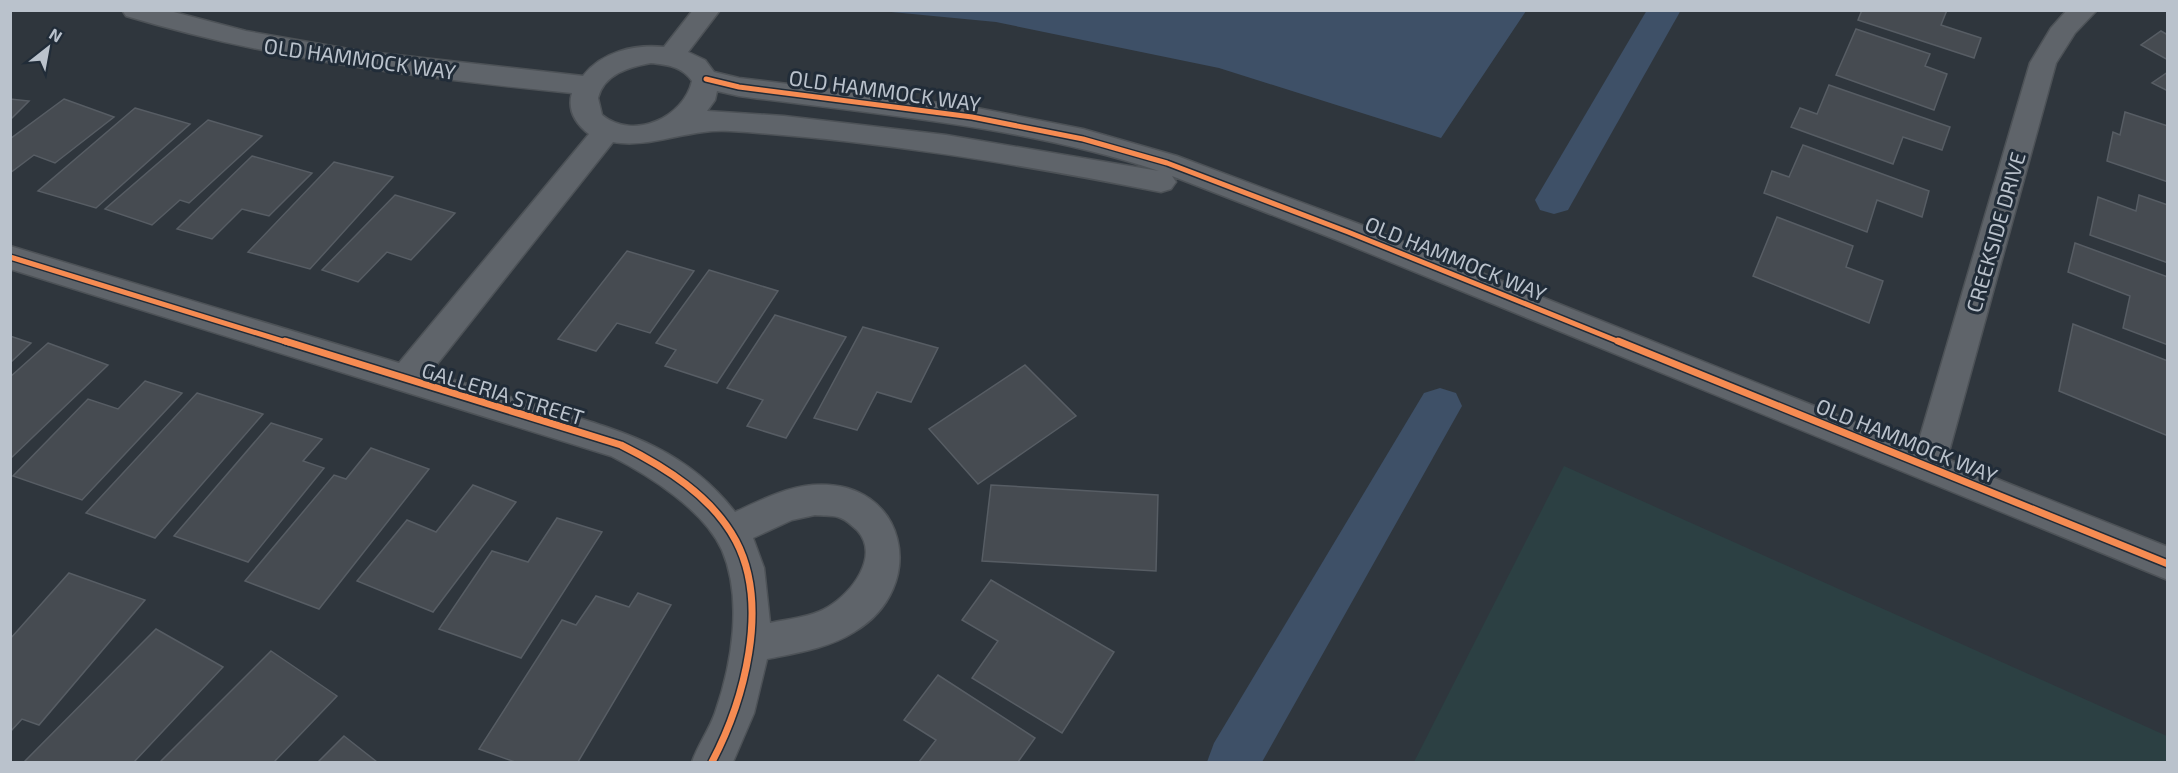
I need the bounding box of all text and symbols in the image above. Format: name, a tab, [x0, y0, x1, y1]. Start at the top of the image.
north arrow	[18, 18, 78, 78]
text: N	[46, 24, 66, 46]
street label: OLD HAMMOCK WAY	[263, 32, 457, 84]
street label: OLD HAMMOCK WAY	[788, 64, 982, 116]
street label: CREEKSIDE DRIVE	[1960, 149, 2030, 315]
street label: OLD HAMMOCK WAY	[1362, 210, 1550, 306]
street label: GALLERIA STREET	[419, 356, 587, 430]
street label: OLD HAMMOCK WAY	[1813, 392, 2001, 488]

